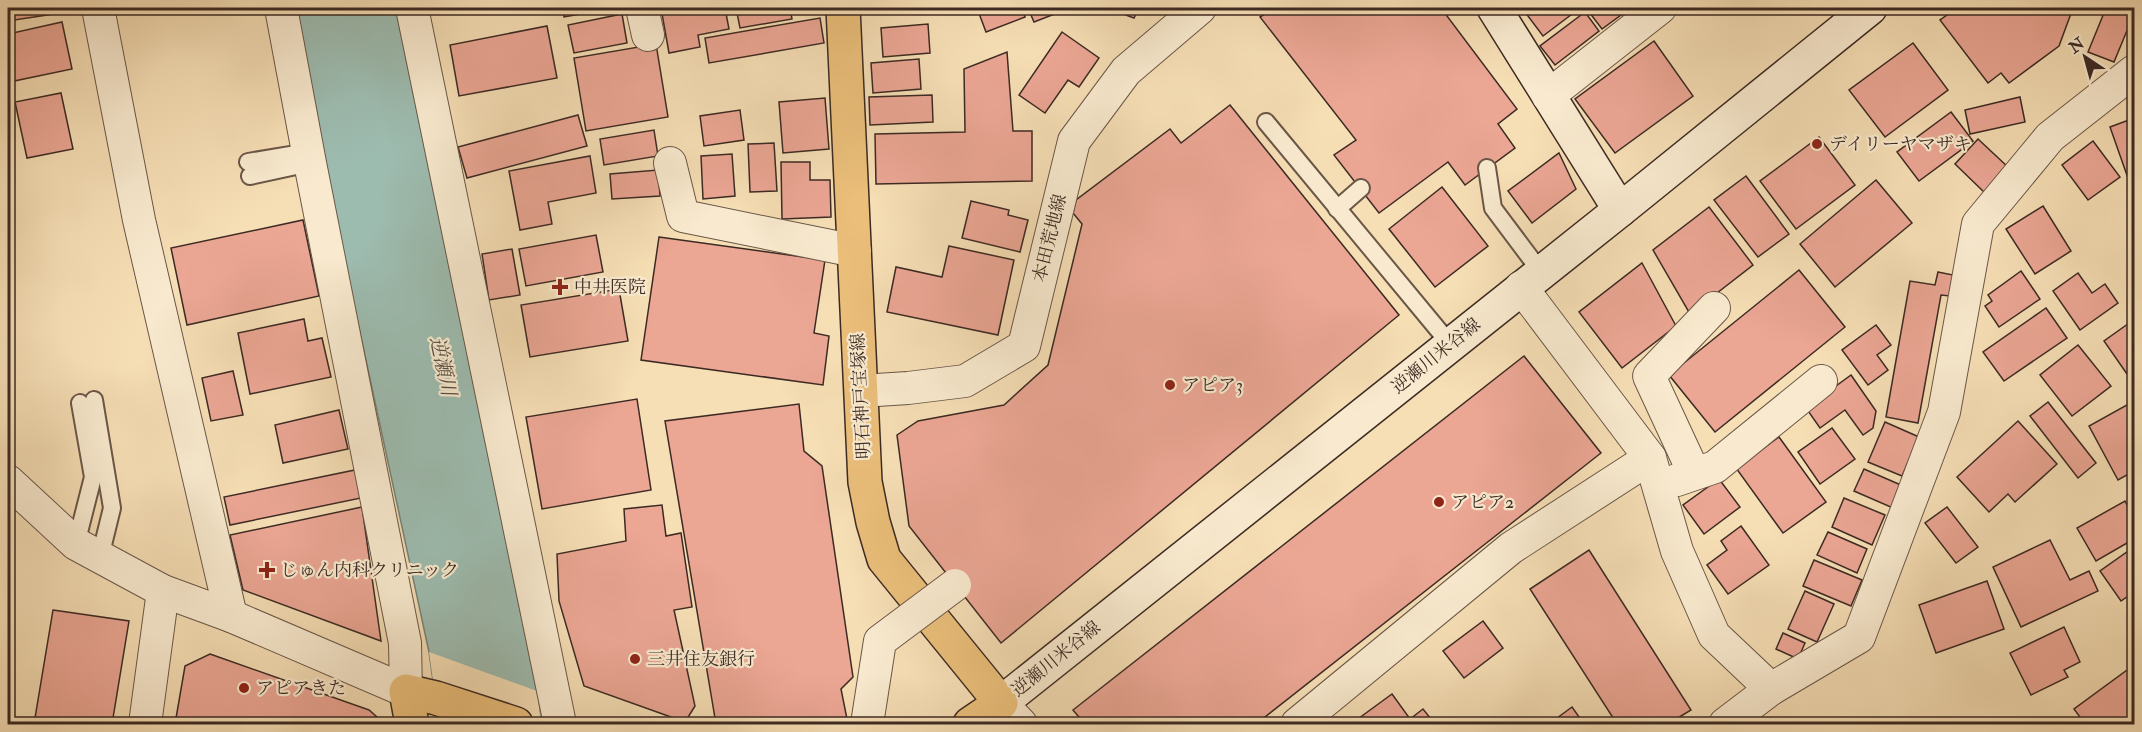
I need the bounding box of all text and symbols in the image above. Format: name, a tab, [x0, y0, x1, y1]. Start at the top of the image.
north arrow	[2055, 27, 2115, 87]
text: N	[2064, 33, 2089, 59]
place label: デイリーヤマザキ	[1829, 133, 1972, 156]
marker: デイリーヤマザキ	[1810, 137, 1824, 151]
street label: 本田荒地線	[1028, 192, 1072, 284]
place label: 中井医院	[574, 276, 646, 299]
marker: 中井医院	[551, 278, 569, 296]
street label: 逆瀬川米谷線	[1387, 313, 1485, 399]
street label: 明石神戸宝塚線	[846, 332, 876, 460]
water label: 逆瀬川	[425, 334, 462, 400]
place label: アピア3	[1182, 374, 1243, 397]
marker: アピア3	[1163, 378, 1177, 392]
place label: アピア2	[1451, 491, 1514, 514]
marker: アピア2	[1432, 495, 1446, 509]
place label: じゅん内科クリニック	[280, 559, 459, 582]
marker: じゅん内科クリニック	[258, 561, 276, 579]
street label: 逆瀬川米谷線	[1007, 616, 1105, 702]
place label: 三井住友銀行	[647, 648, 755, 671]
marker: 三井住友銀行	[628, 652, 642, 666]
place label: アピアきた	[256, 677, 346, 700]
marker: アピアきた	[237, 681, 251, 695]

